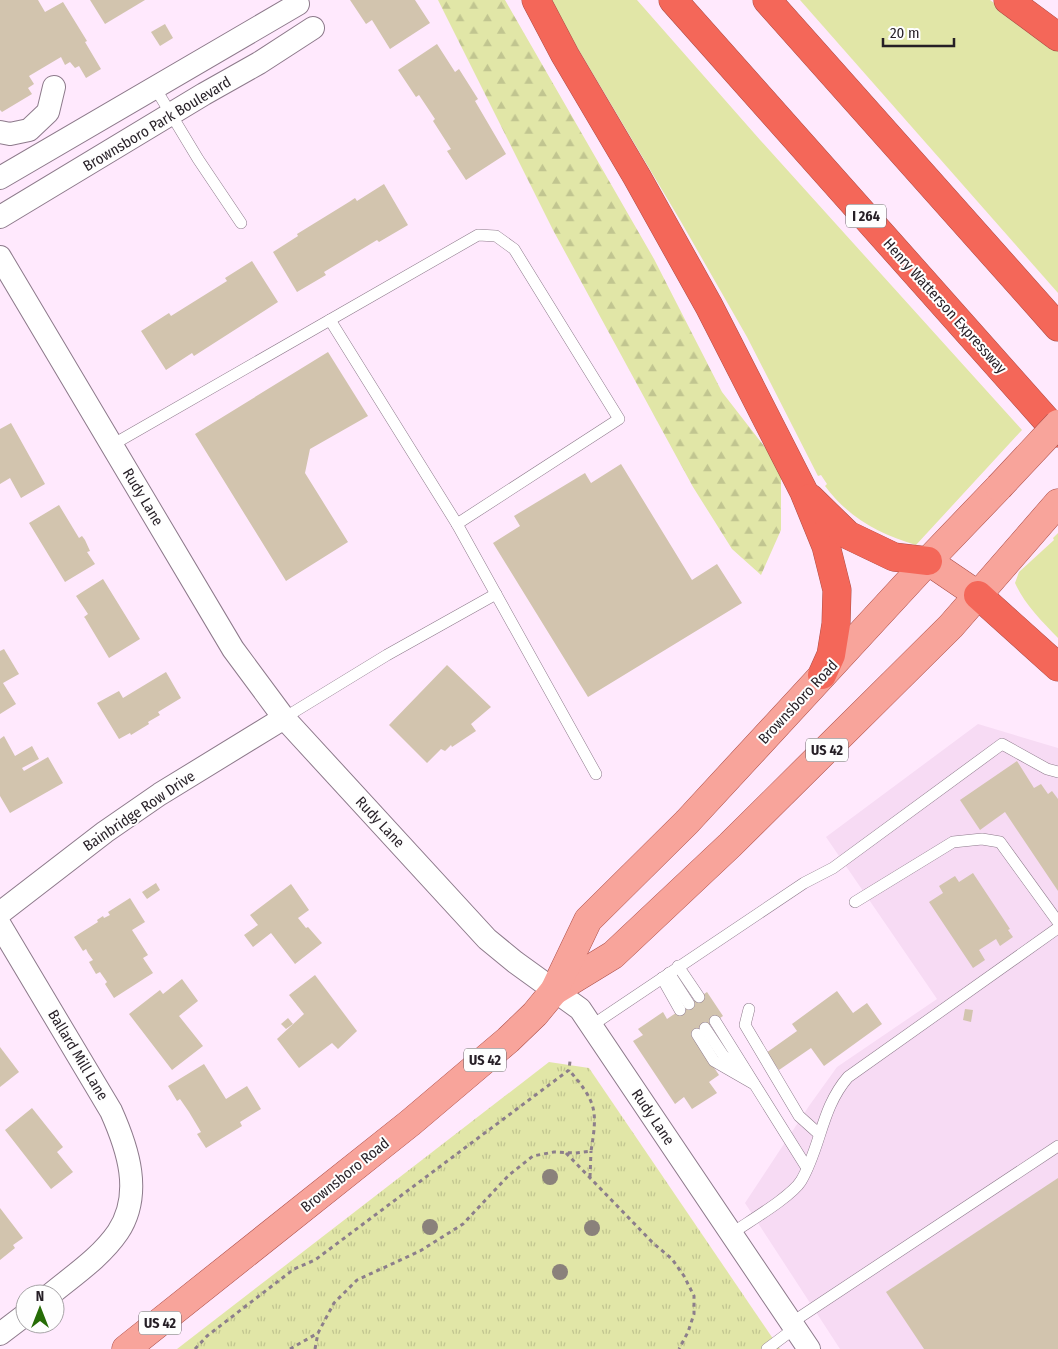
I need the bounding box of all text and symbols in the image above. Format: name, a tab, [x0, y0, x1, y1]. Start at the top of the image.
scale bar	[883, 15, 954, 47]
text: 20 m	[890, 24, 920, 42]
street label: Brownsboro Park Boulevard	[80, 73, 234, 175]
road number: I 264	[846, 205, 886, 228]
street label: Henry Watterson Expressway	[880, 235, 1011, 377]
street label: Rudy Lane	[119, 465, 167, 529]
street label: Brownsboro Road	[755, 656, 841, 748]
road number: US 42	[806, 738, 848, 762]
street label: Bainbridge Row Drive	[80, 767, 198, 855]
street label: Rudy Lane	[352, 793, 408, 851]
street label: Ballard Mill Lane	[44, 1007, 112, 1103]
road number: US 42	[464, 1048, 506, 1072]
street label: Rudy Lane	[628, 1086, 678, 1148]
street label: Brownsboro Road	[297, 1134, 393, 1216]
north arrow	[15, 1284, 65, 1334]
text: N	[36, 1288, 44, 1305]
road number: US 42	[139, 1312, 181, 1335]

